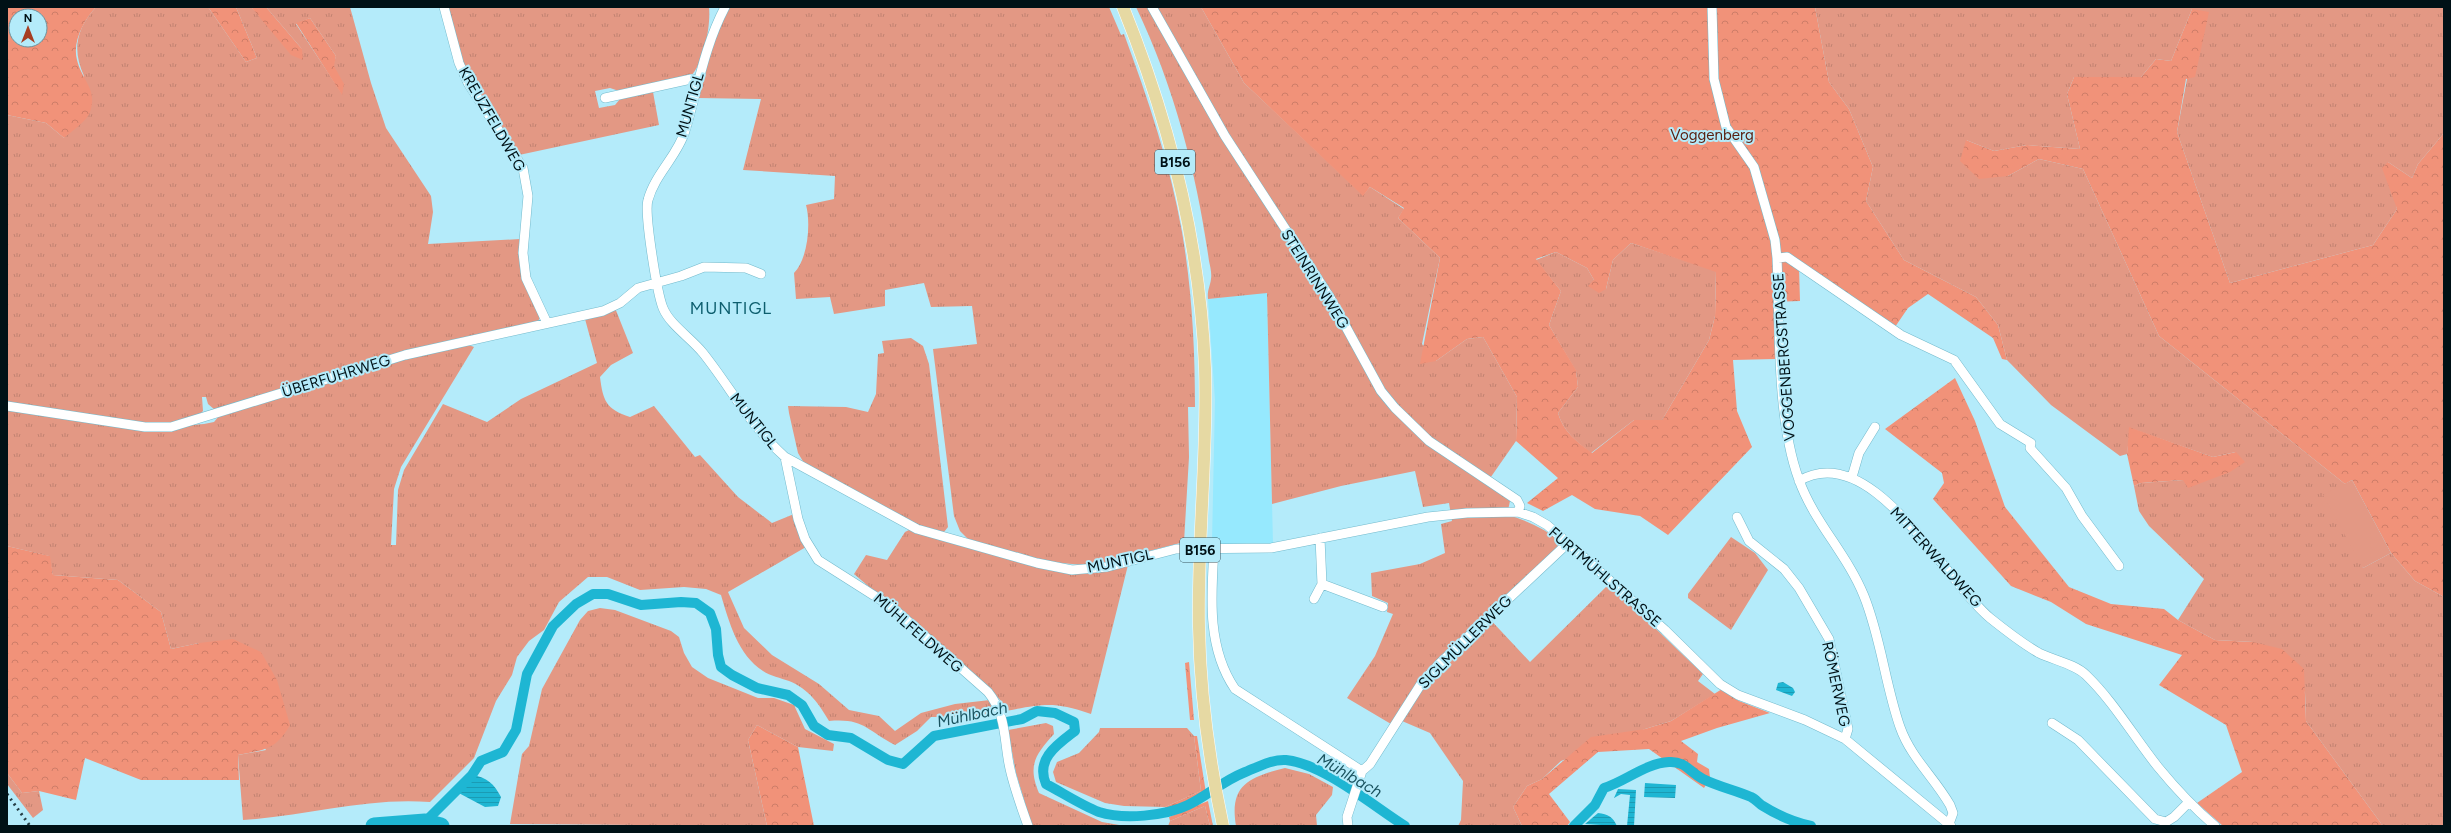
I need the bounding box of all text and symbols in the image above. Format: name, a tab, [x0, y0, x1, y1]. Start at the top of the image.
north arrow	[8, 8, 48, 48]
text: N	[24, 12, 32, 25]
street label: KREUZFELDWEG	[455, 64, 529, 174]
street label: MUNTIGL	[672, 70, 708, 139]
park label: Voggenberg	[1670, 126, 1754, 144]
road number: B156	[1155, 150, 1195, 174]
street label: STEINRINNWEG	[1277, 226, 1353, 332]
street label: VOGGENBERGSTRASSE	[1769, 272, 1799, 442]
district label: MUNTIGL	[690, 298, 772, 318]
street label: ÜBERFUHRWEG	[280, 351, 392, 401]
street label: MUNTIGL	[726, 390, 782, 453]
street label: MITTERWALDWEG	[1886, 503, 1986, 611]
street label: FURTMÜHLSTRASSE	[1545, 523, 1665, 631]
road number: B156	[1180, 538, 1220, 562]
street label: MUNTIGL	[1086, 545, 1155, 577]
street label: MÜHLFELDWEG	[870, 589, 966, 677]
street label: SIGLMÜLLERWEG	[1415, 592, 1515, 692]
street label: RÖMERWEG	[1818, 640, 1854, 728]
water label: Mühlbach	[935, 698, 1009, 731]
water label: Mühlbach	[1314, 749, 1385, 802]

